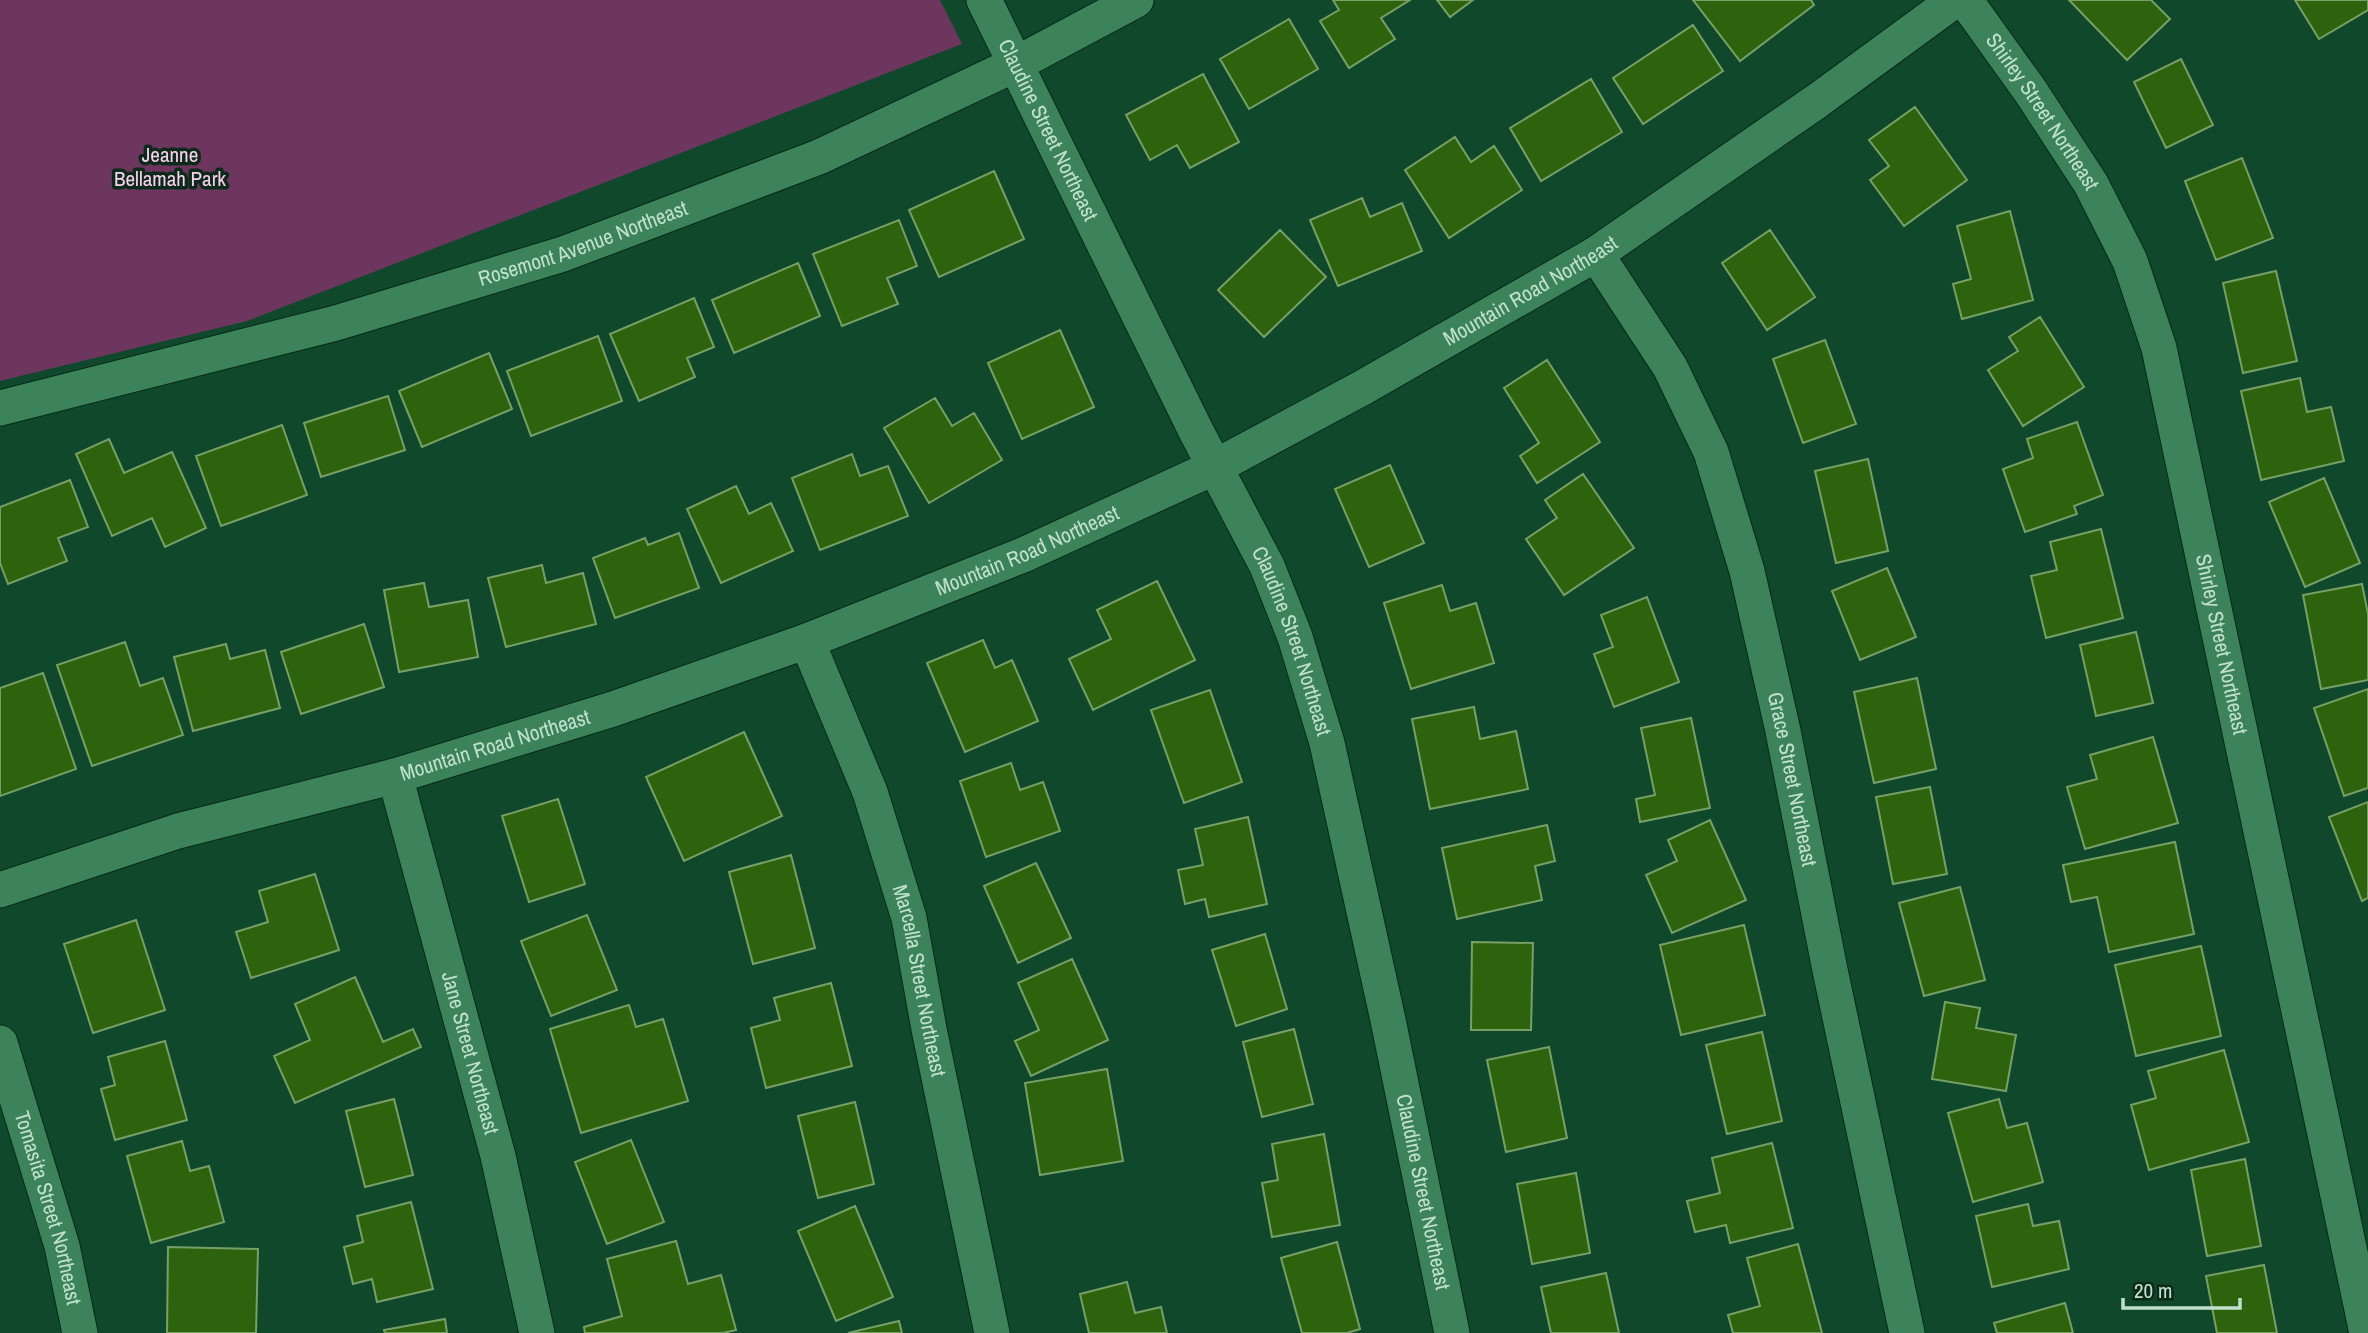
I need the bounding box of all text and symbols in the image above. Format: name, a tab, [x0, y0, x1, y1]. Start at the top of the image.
street label: Shirley Street Northeast	[1979, 27, 2107, 195]
street label: Claudine Street Northeast	[991, 34, 1106, 226]
park label: Jeanne Bellamah Park	[114, 140, 226, 193]
street label: Rosemont Avenue Northeast	[475, 193, 692, 293]
street label: Mountain Road Northeast	[1438, 228, 1623, 353]
street label: Mountain Road Northeast	[931, 498, 1124, 602]
street label: Claudine Street Northeast	[1245, 541, 1339, 739]
street label: Shirley Street Northeast	[2189, 551, 2255, 737]
street label: Grace Street Northeast	[1761, 689, 1824, 869]
street label: Mountain Road Northeast	[396, 702, 594, 788]
street label: Marcella Street Northeast	[886, 881, 954, 1079]
street label: Jane Street Northeast	[435, 968, 507, 1138]
street label: Claudine Street Northeast	[1389, 1091, 1458, 1293]
street label: Tomasita Street Northeast	[8, 1107, 89, 1308]
scale bar	[2123, 1266, 2240, 1310]
text: 20 m	[2134, 1276, 2172, 1305]

